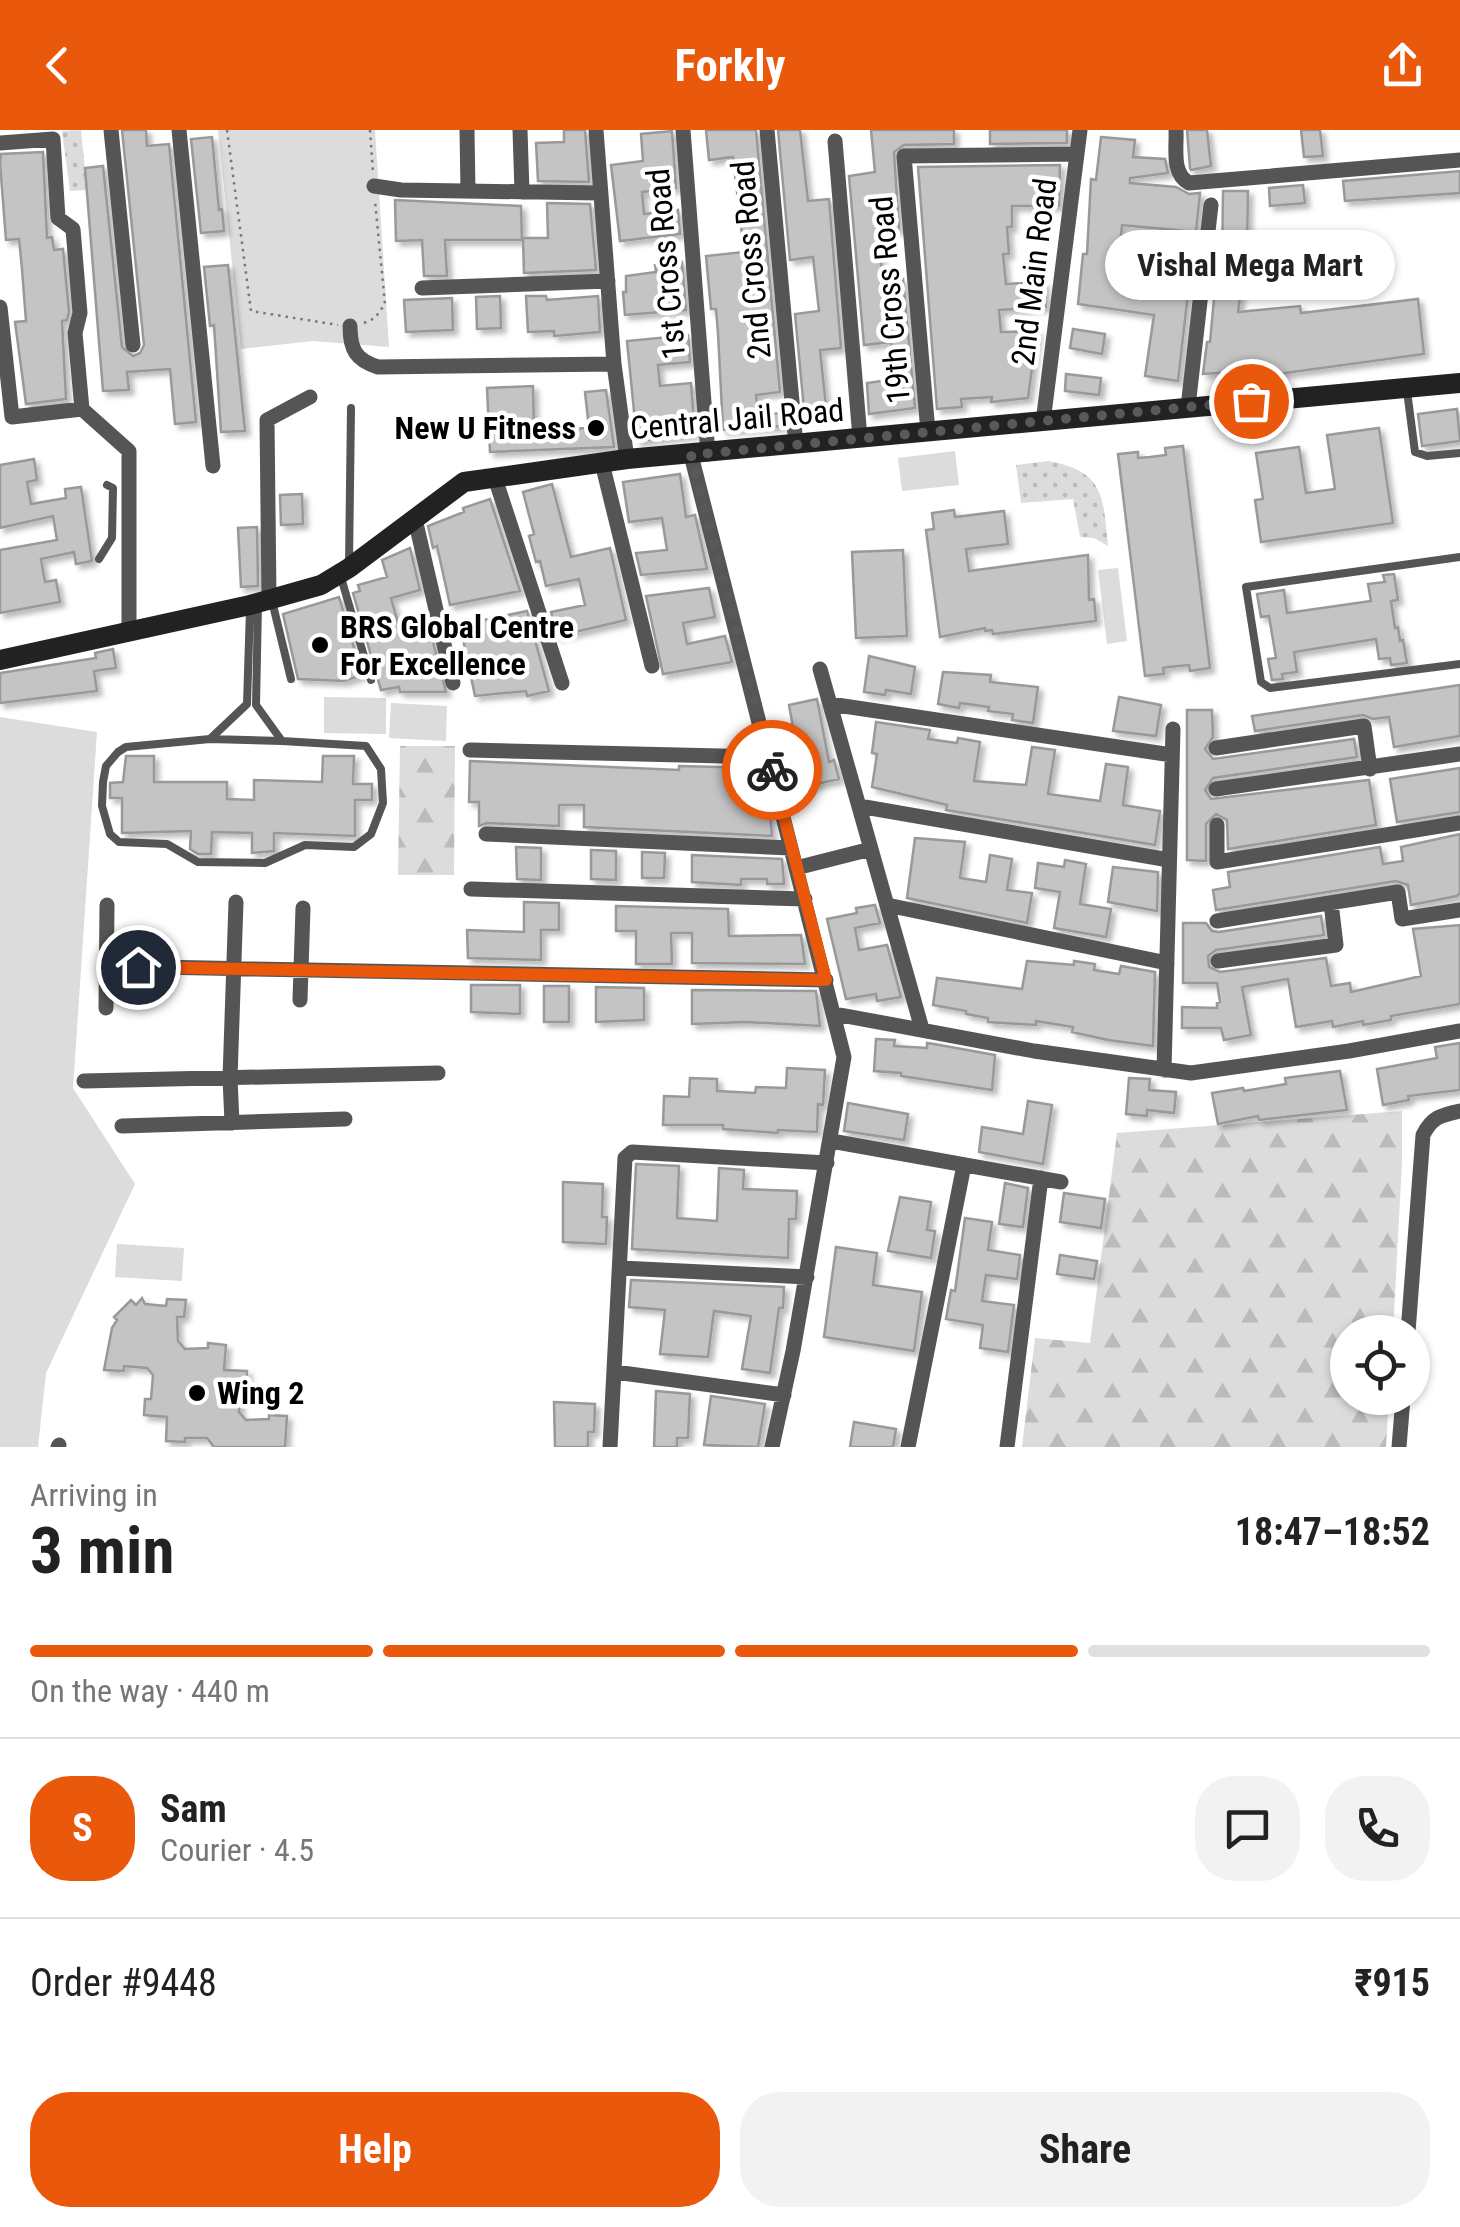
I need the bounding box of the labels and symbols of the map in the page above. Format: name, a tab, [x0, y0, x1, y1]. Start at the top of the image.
street label: 2nd Cross Road	[723, 159, 779, 361]
street label: 1st Cross Road	[639, 167, 693, 361]
street label: 2nd Main Road	[1004, 176, 1064, 368]
street label: 19th Cross Road	[862, 195, 918, 405]
callout: Vishal Mega Mart	[1106, 231, 1396, 301]
pin	[1209, 359, 1294, 444]
street label: Central Jail Road	[629, 391, 845, 447]
place label: New U Fitness	[395, 409, 576, 447]
marker: New U Fitness	[585, 417, 607, 439]
place label: BRS Global Centre For Excellence	[340, 608, 574, 683]
marker: BRS Global Centre For Excellence	[309, 634, 331, 656]
courier	[722, 720, 822, 820]
pin	[96, 925, 181, 1010]
place label: Wing 2	[217, 1374, 304, 1412]
marker: Wing 2	[186, 1382, 208, 1404]

